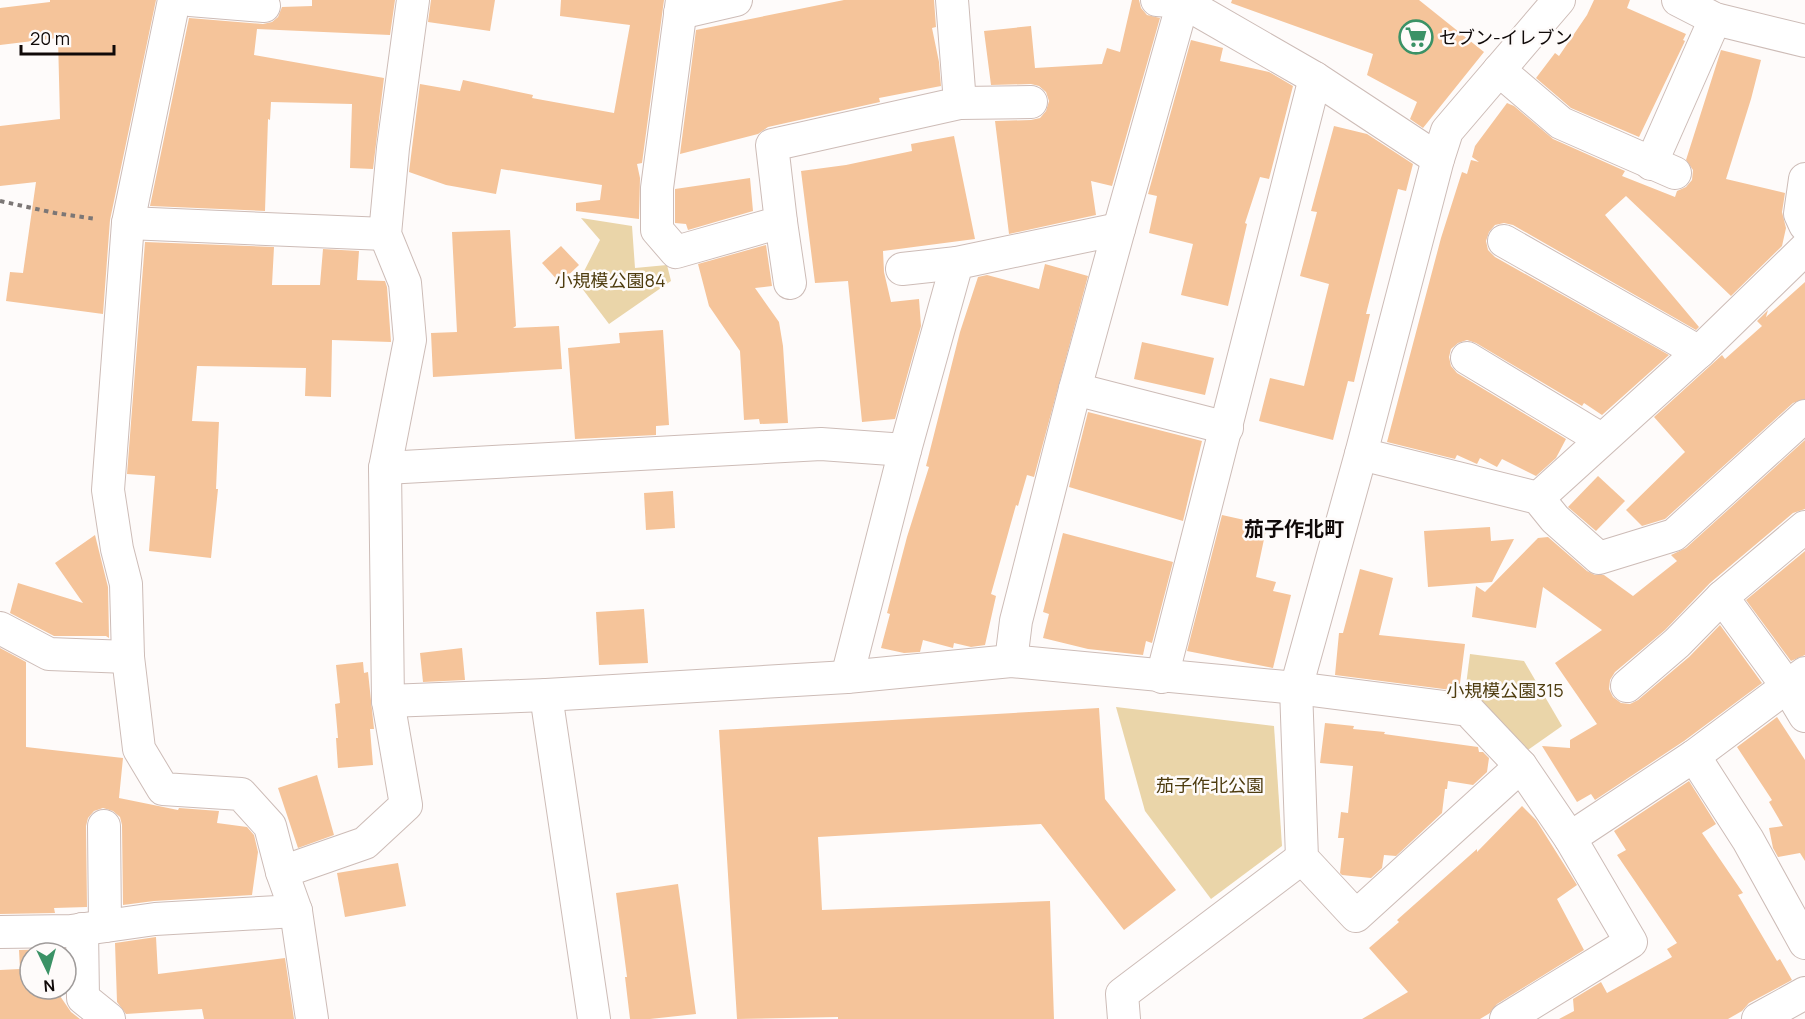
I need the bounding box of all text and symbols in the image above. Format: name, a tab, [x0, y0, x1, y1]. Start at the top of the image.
scale bar	[21, 18, 114, 56]
supermarket icon: セブン-イレブン	[1398, 19, 1434, 55]
place label: セブン-イレブン	[1439, 25, 1573, 49]
text: 20 m	[30, 26, 70, 50]
park label: 小規模公園84	[554, 268, 666, 292]
district label: 茄子作北町	[1244, 515, 1344, 542]
park label: 小規模公園315	[1446, 678, 1564, 702]
park label: 茄子作北公園	[1156, 773, 1264, 797]
north arrow	[18, 941, 78, 1001]
text: N	[43, 974, 56, 997]

